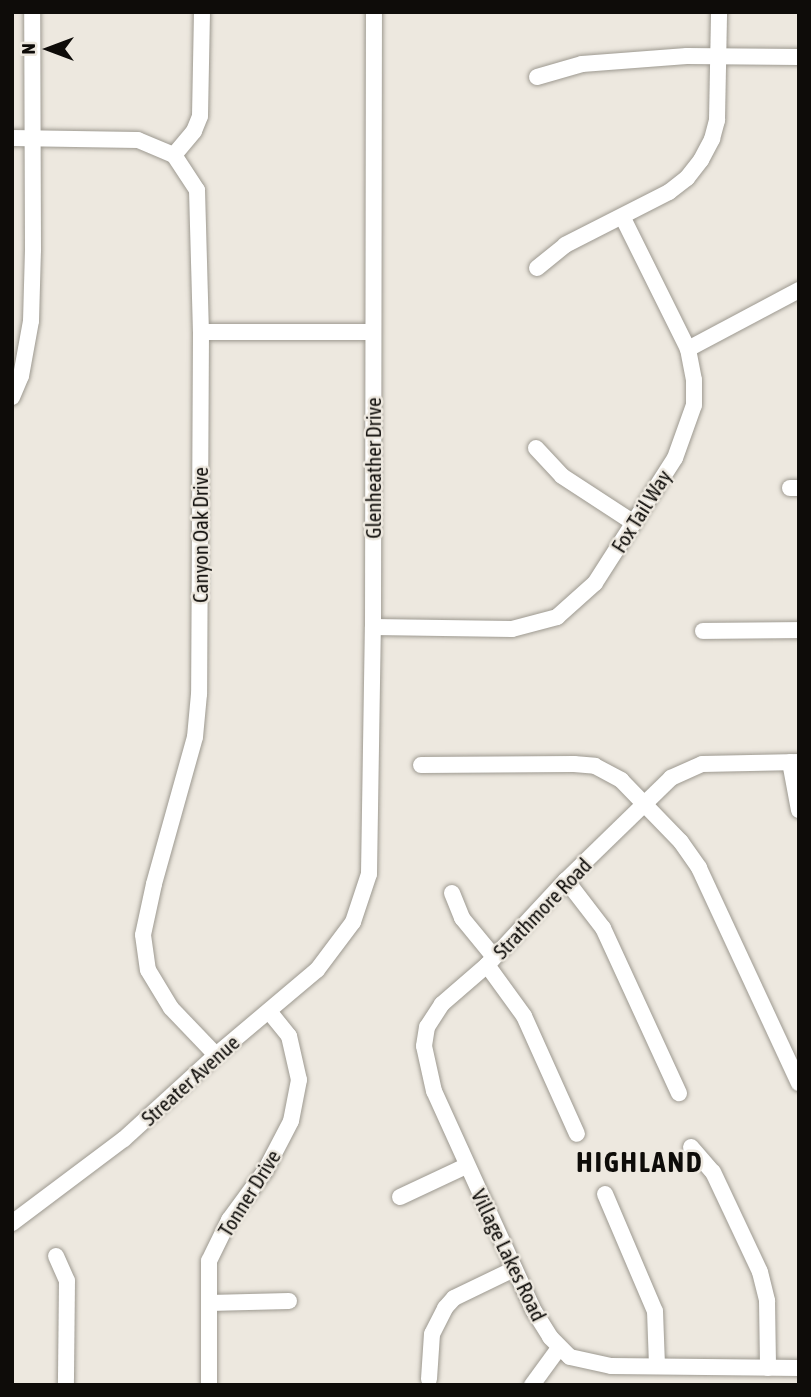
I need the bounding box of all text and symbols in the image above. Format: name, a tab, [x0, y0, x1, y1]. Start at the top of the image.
north arrow	[14, 14, 84, 84]
text: N	[17, 43, 39, 55]
street label: Glenheather Drive	[360, 397, 386, 539]
street label: Fox Tail Way	[606, 465, 676, 557]
street label: Canyon Oak Drive	[187, 467, 213, 603]
street label: Strathmore Road	[488, 852, 596, 964]
street label: Streater Avenue	[136, 1030, 244, 1130]
street label: Tonner Drive	[212, 1145, 286, 1241]
district label: HIGHLAND	[577, 1145, 703, 1179]
street label: Village Lakes Road	[466, 1185, 552, 1325]

